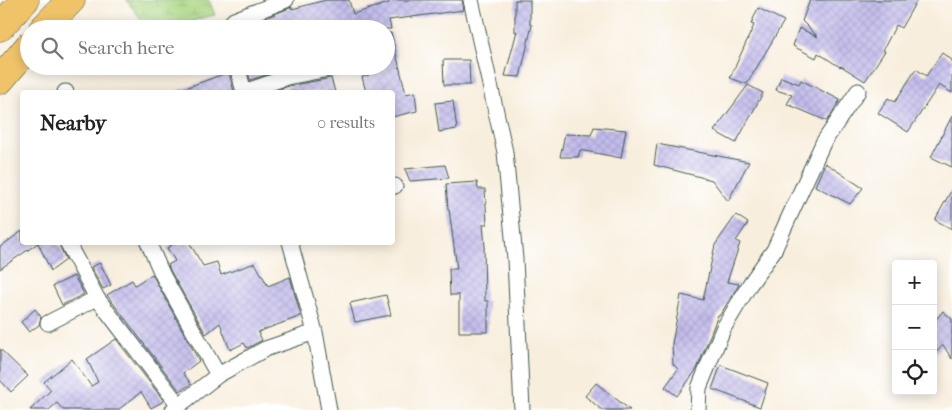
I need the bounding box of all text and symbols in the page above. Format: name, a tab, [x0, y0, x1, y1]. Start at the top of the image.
search box	[20, 20, 395, 75]
icon: search	[38, 34, 66, 62]
text: Search here	[78, 37, 174, 59]
text: Nearby	[40, 111, 106, 135]
text: 0 results	[317, 113, 375, 132]
map controls	[892, 260, 937, 395]
button: +	[892, 260, 937, 305]
button: −	[892, 305, 937, 350]
button: locate	[892, 350, 937, 395]

